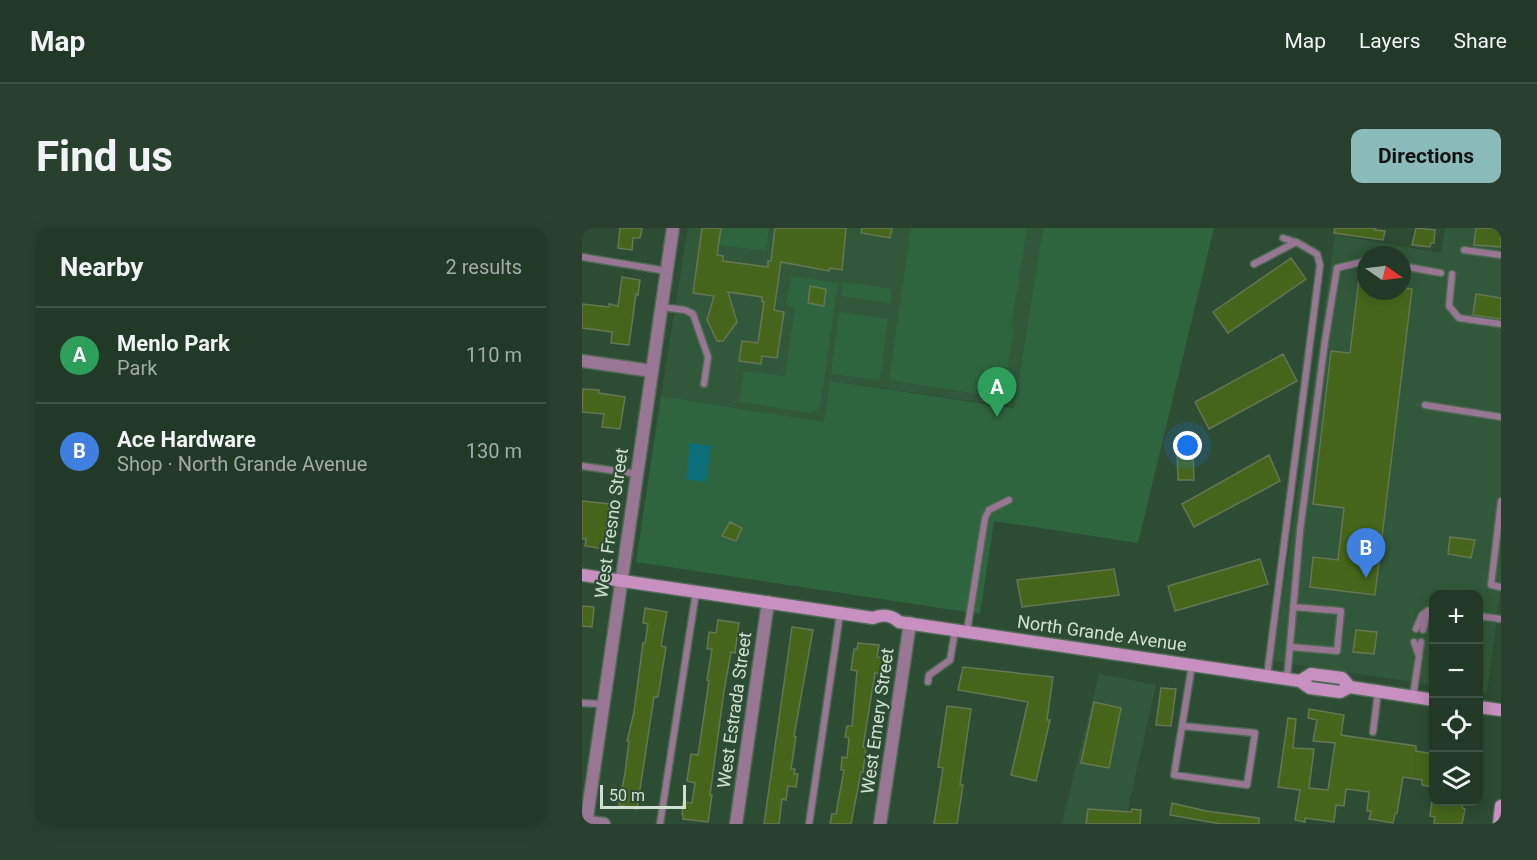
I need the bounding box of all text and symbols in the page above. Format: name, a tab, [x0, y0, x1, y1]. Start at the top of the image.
text: Map	[30, 25, 85, 58]
text: Map	[1284, 29, 1326, 53]
text: Layers	[1359, 29, 1420, 53]
text: Share	[1453, 29, 1507, 53]
button: Directions	[1351, 129, 1501, 183]
text: Find us	[36, 132, 173, 181]
north arrow	[1357, 246, 1411, 300]
text: Nearby	[60, 252, 143, 282]
text: 2 results	[446, 255, 522, 279]
text: Menlo Park	[117, 331, 230, 356]
text: A	[73, 343, 86, 367]
text: 110 m	[466, 343, 522, 367]
text: Park	[117, 356, 157, 380]
pin: A	[978, 368, 1016, 417]
text: Ace Hardware	[117, 427, 256, 452]
your location	[1173, 431, 1202, 460]
text: B	[73, 439, 86, 463]
text: 130 m	[466, 439, 522, 463]
street label: West Fresno Street	[590, 446, 632, 599]
text: Shop · North Grande Avenue	[117, 452, 367, 476]
pin: B	[1346, 528, 1386, 578]
map controls	[1429, 590, 1483, 806]
button: +	[1429, 590, 1483, 644]
street label: North Grande Avenue	[1016, 611, 1188, 655]
street label: West Estrada Street	[713, 630, 755, 790]
button: −	[1429, 644, 1483, 698]
street label: West Emery Street	[856, 647, 898, 795]
button: locate	[1429, 698, 1483, 752]
button: layers	[1429, 752, 1483, 806]
scale bar	[600, 782, 686, 810]
text: 50 m	[609, 786, 645, 805]

